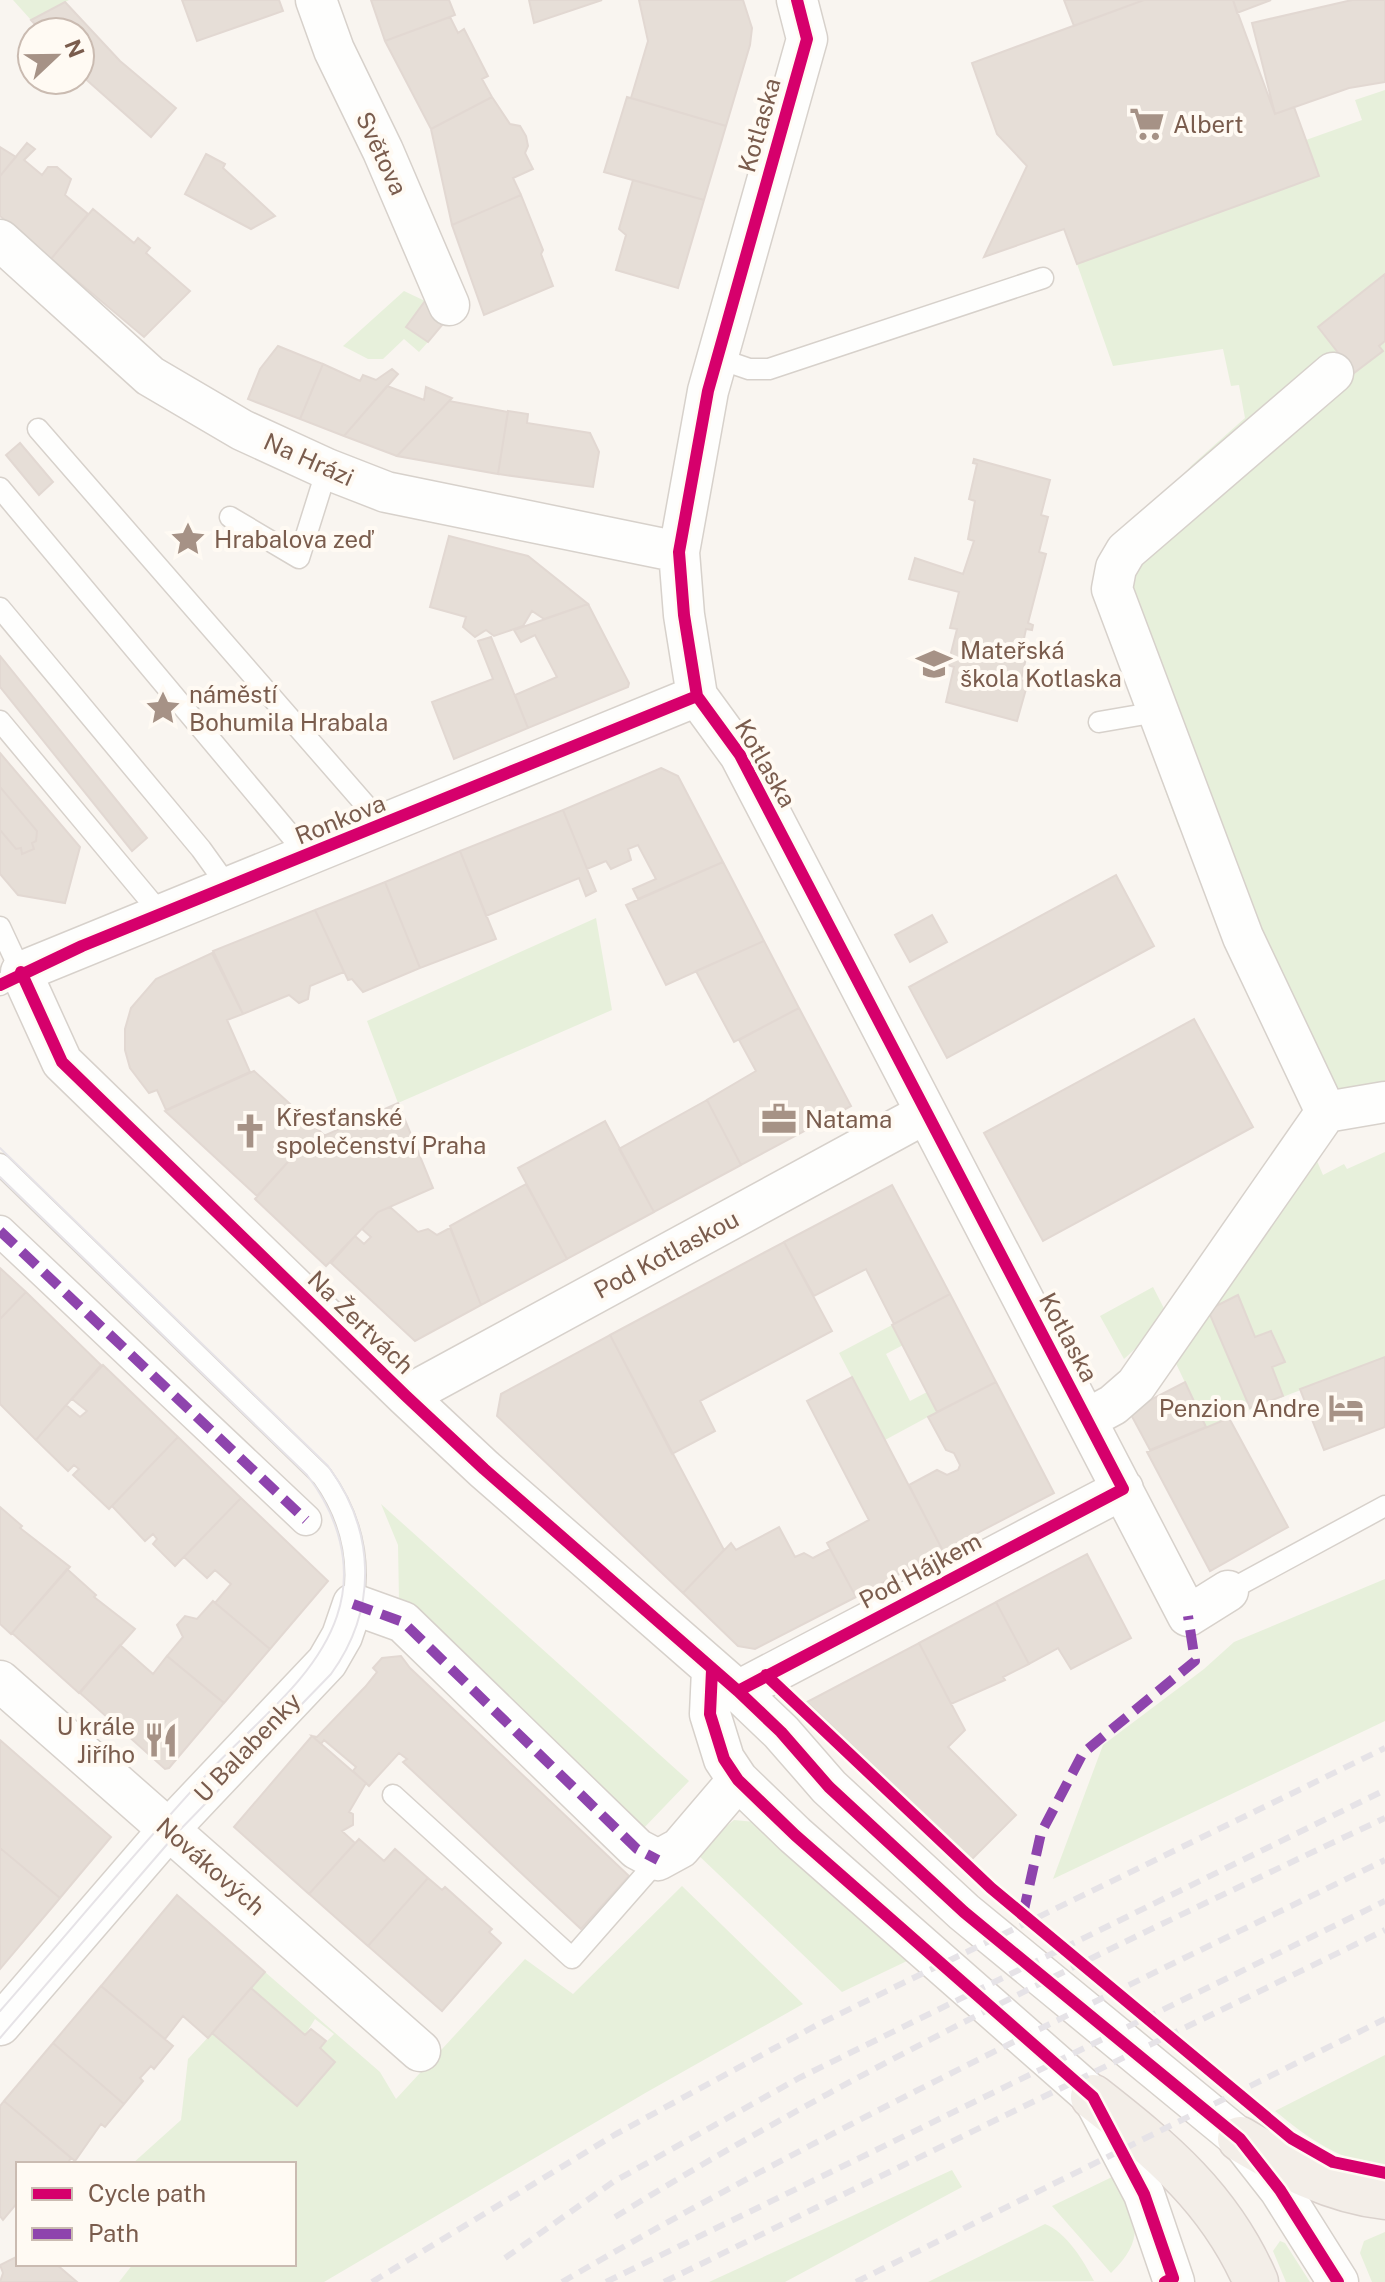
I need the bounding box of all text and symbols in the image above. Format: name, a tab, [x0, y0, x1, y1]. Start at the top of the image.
north arrow	[16, 16, 96, 96]
text: N	[59, 36, 90, 61]
street label: Kotlaska	[732, 75, 786, 175]
supermarket icon: Albert	[1128, 105, 1166, 143]
street label: Světova	[351, 107, 413, 199]
place label: Albert	[1173, 110, 1243, 138]
street label: Na Hrázi	[260, 427, 358, 491]
place icon: Hrabalova zeď	[169, 520, 207, 558]
place label: Hrabalova zeď	[214, 525, 374, 553]
place label: Mateřská škola Kotlaska	[960, 636, 1122, 692]
school or university icon: Mateřská škola Kotlaska	[915, 645, 953, 683]
place label: náměstí Bohumila Hrabala	[189, 680, 388, 736]
place icon: náměstí Bohumila Hrabala	[144, 689, 182, 727]
street label: Kotlaska	[730, 714, 802, 812]
street label: Ronkova	[291, 788, 389, 850]
office icon: Natama	[760, 1100, 798, 1138]
place label: Křesťanské společenství Praha	[276, 1103, 486, 1159]
place label: Natama	[805, 1105, 892, 1133]
church icon: Křesťanské společenství Praha	[231, 1112, 269, 1150]
street label: Pod Kotlaskou	[589, 1204, 743, 1304]
street label: Na Žertvách	[302, 1265, 420, 1379]
street label: Kotlaska	[1034, 1288, 1104, 1386]
hotel icon: Penzion Andre	[1327, 1389, 1365, 1427]
place label: Penzion Andre	[1159, 1394, 1320, 1422]
street label: Pod Hájkem	[854, 1526, 986, 1614]
street label: U Balabenky	[188, 1687, 306, 1807]
place label: U krále Jiřího	[56, 1712, 135, 1768]
restaurant icon: U krále Jiřího	[142, 1721, 180, 1759]
street label: Novákových	[151, 1811, 271, 1921]
legend	[16, 2162, 296, 2266]
text: Cycle path	[88, 2179, 206, 2207]
text: Path	[88, 2219, 139, 2247]

